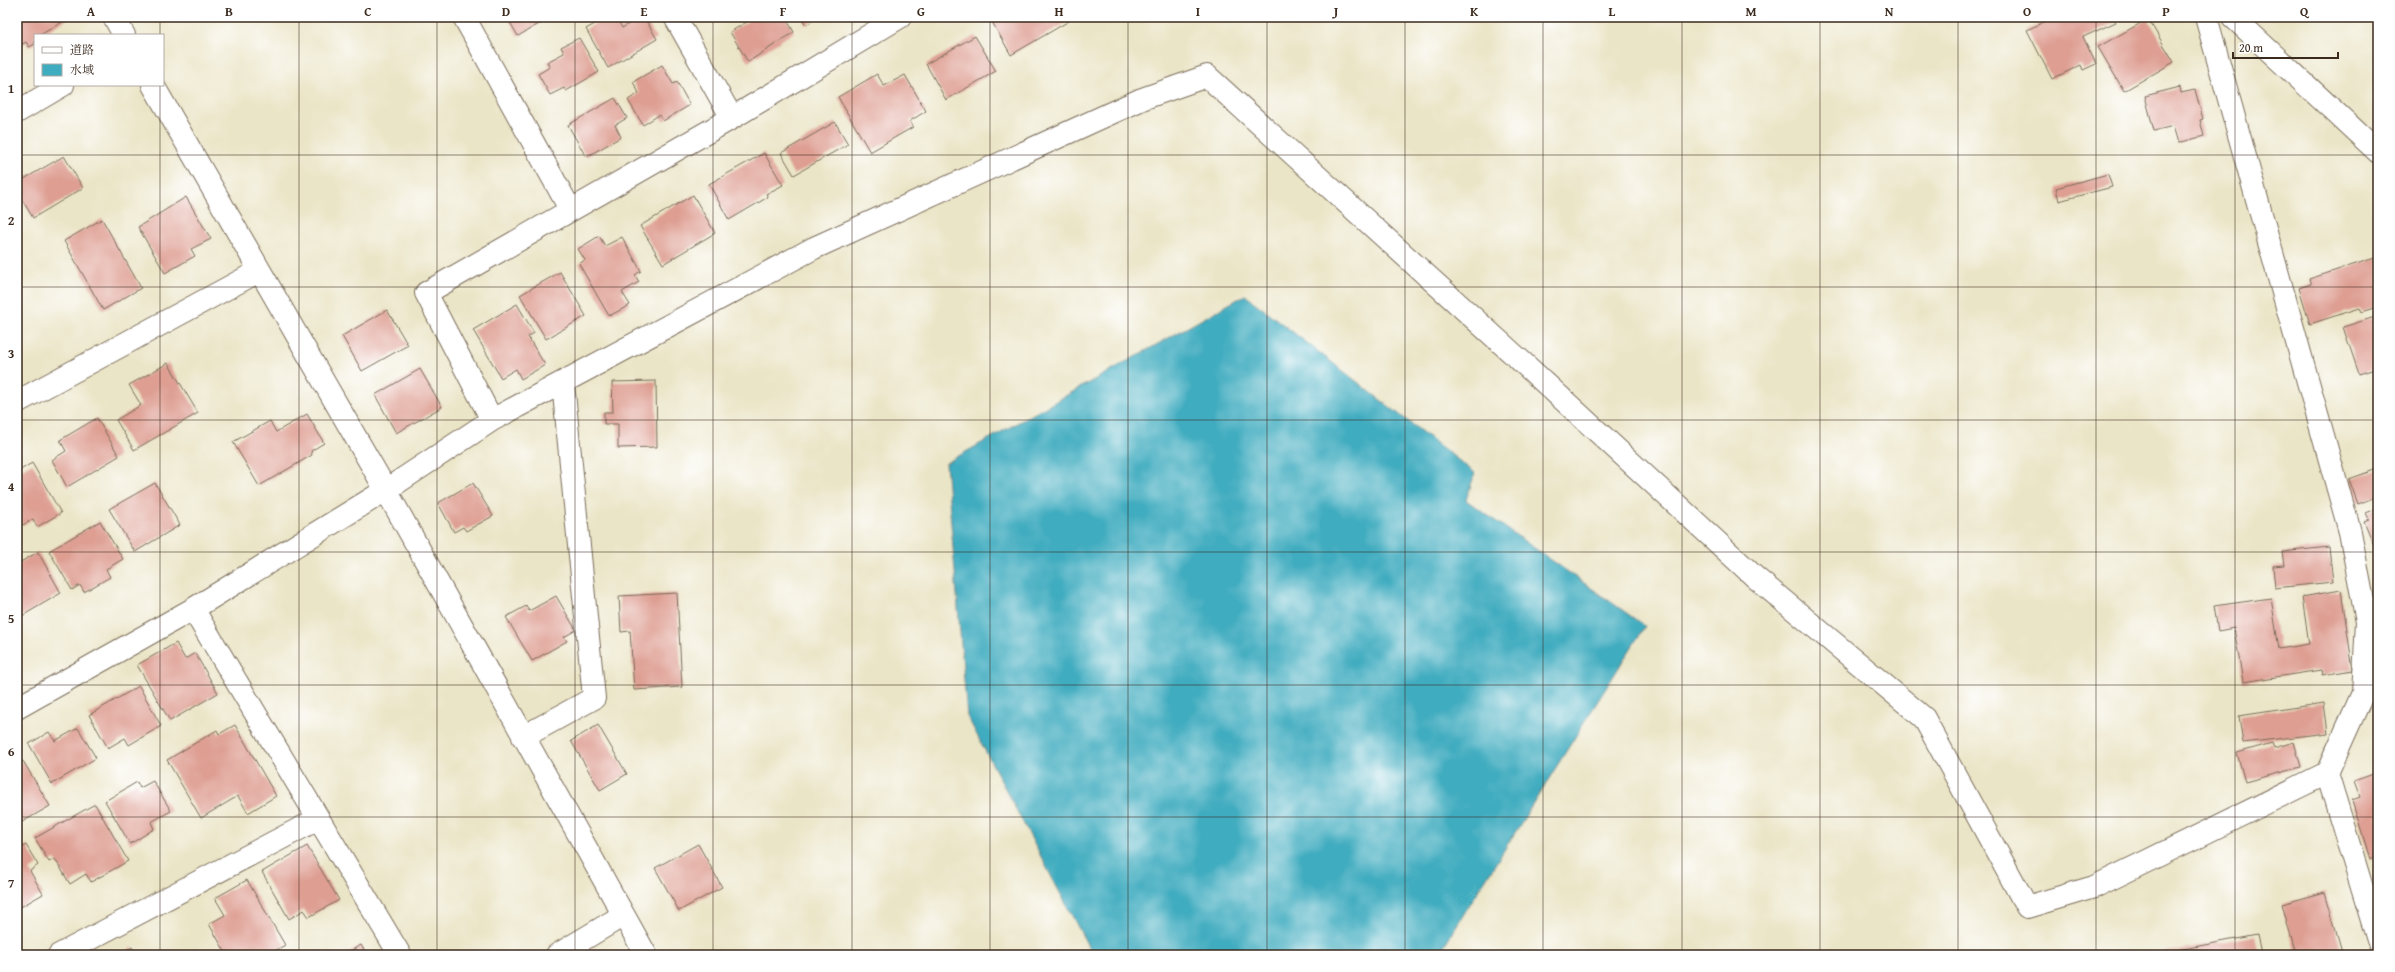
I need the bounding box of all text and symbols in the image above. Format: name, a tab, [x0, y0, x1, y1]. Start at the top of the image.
text: A	[87, 2, 96, 21]
text: B	[225, 2, 233, 21]
text: C	[364, 2, 372, 21]
text: D	[502, 2, 510, 21]
text: E	[641, 2, 648, 21]
text: F	[780, 2, 787, 21]
text: G	[917, 2, 925, 21]
text: H	[1054, 2, 1064, 21]
text: I	[1196, 2, 1200, 21]
text: J	[1332, 2, 1339, 21]
text: K	[1470, 2, 1479, 21]
text: L	[1609, 2, 1616, 21]
text: M	[1745, 2, 1757, 21]
text: N	[1885, 2, 1894, 21]
text: O	[2023, 2, 2031, 21]
text: P	[2162, 2, 2170, 21]
text: Q	[2300, 2, 2310, 21]
legend	[34, 34, 164, 86]
scale bar	[2233, 34, 2338, 60]
text: 20 m	[2239, 39, 2263, 56]
text: 道路	[70, 41, 94, 58]
text: 水域	[70, 61, 94, 78]
text: 1	[8, 79, 14, 98]
text: 2	[8, 211, 15, 230]
text: 3	[8, 344, 14, 363]
text: 4	[8, 477, 15, 496]
text: 5	[8, 609, 15, 628]
text: 6	[8, 742, 15, 761]
text: 7	[8, 874, 15, 893]

